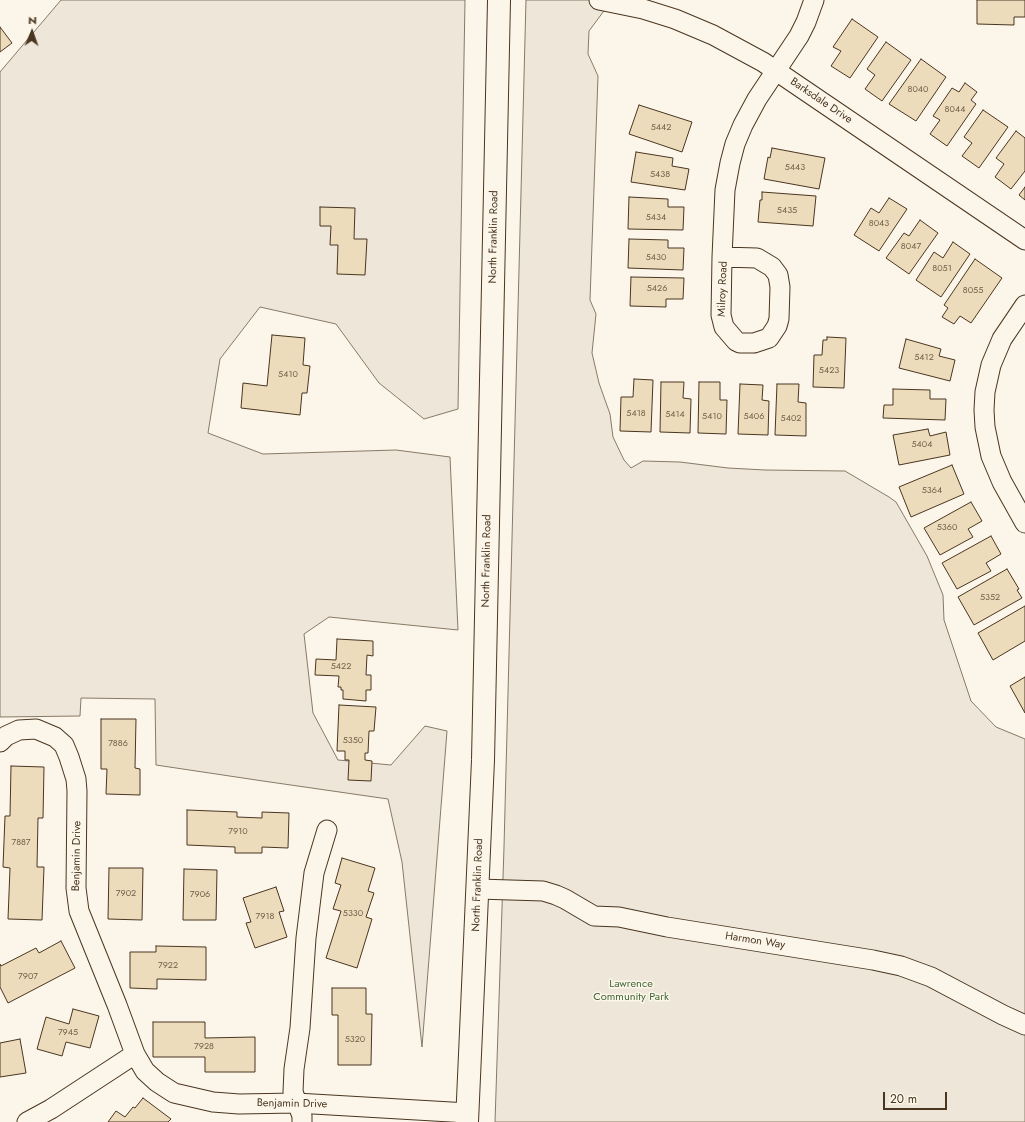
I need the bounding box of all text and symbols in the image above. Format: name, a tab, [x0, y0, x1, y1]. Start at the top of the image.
north arrow	[12, 12, 52, 52]
text: N	[28, 12, 37, 28]
street label: Barksdale Drive	[787, 75, 855, 127]
house number: 8040	[908, 85, 928, 95]
house number: 8044	[945, 105, 965, 115]
house number: 5442	[651, 123, 671, 133]
house number: 5443	[785, 163, 805, 173]
house number: 5438	[650, 170, 670, 180]
street label: North Franklin Road	[487, 190, 501, 284]
house number: 5435	[777, 206, 797, 216]
house number: 5434	[646, 213, 666, 223]
house number: 8043	[869, 219, 889, 229]
house number: 8047	[901, 242, 921, 252]
house number: 5430	[646, 253, 666, 263]
street label: Milroy Road	[715, 261, 731, 317]
house number: 8051	[932, 264, 952, 274]
house number: 5426	[647, 284, 667, 294]
house number: 8055	[963, 286, 983, 296]
house number: 5412	[914, 353, 934, 363]
house number: 5423	[819, 366, 839, 376]
house number: 5410	[278, 370, 298, 380]
house number: 5418	[626, 409, 646, 419]
house number: 5414	[665, 410, 685, 420]
house number: 5410	[702, 412, 722, 422]
house number: 5406	[744, 412, 764, 422]
house number: 5402	[781, 414, 801, 424]
house number: 5404	[912, 440, 932, 450]
house number: 5364	[922, 486, 942, 496]
street label: North Franklin Road	[480, 514, 494, 608]
house number: 5360	[937, 523, 957, 533]
house number: 5352	[980, 593, 1000, 603]
house number: 5422	[331, 662, 351, 672]
house number: 5350	[343, 736, 363, 746]
house number: 7886	[108, 739, 128, 749]
street label: Benjamin Drive	[70, 821, 84, 891]
house number: 7910	[228, 827, 248, 837]
house number: 7887	[11, 838, 31, 848]
street label: North Franklin Road	[470, 838, 486, 932]
house number: 7902	[116, 889, 136, 899]
house number: 7906	[190, 890, 210, 900]
house number: 5330	[343, 909, 363, 919]
house number: 7918	[256, 912, 274, 922]
street label: Harmon Way	[724, 930, 786, 952]
house number: 7922	[158, 961, 178, 971]
house number: 7907	[18, 972, 38, 982]
park label: Lawrence Community Park	[593, 977, 669, 1003]
house number: 7945	[58, 1028, 78, 1038]
house number: 5320	[345, 1035, 365, 1045]
house number: 7928	[194, 1042, 214, 1052]
scale bar	[885, 1084, 949, 1110]
text: 20 m	[890, 1090, 917, 1108]
street label: Benjamin Drive	[257, 1097, 327, 1111]

